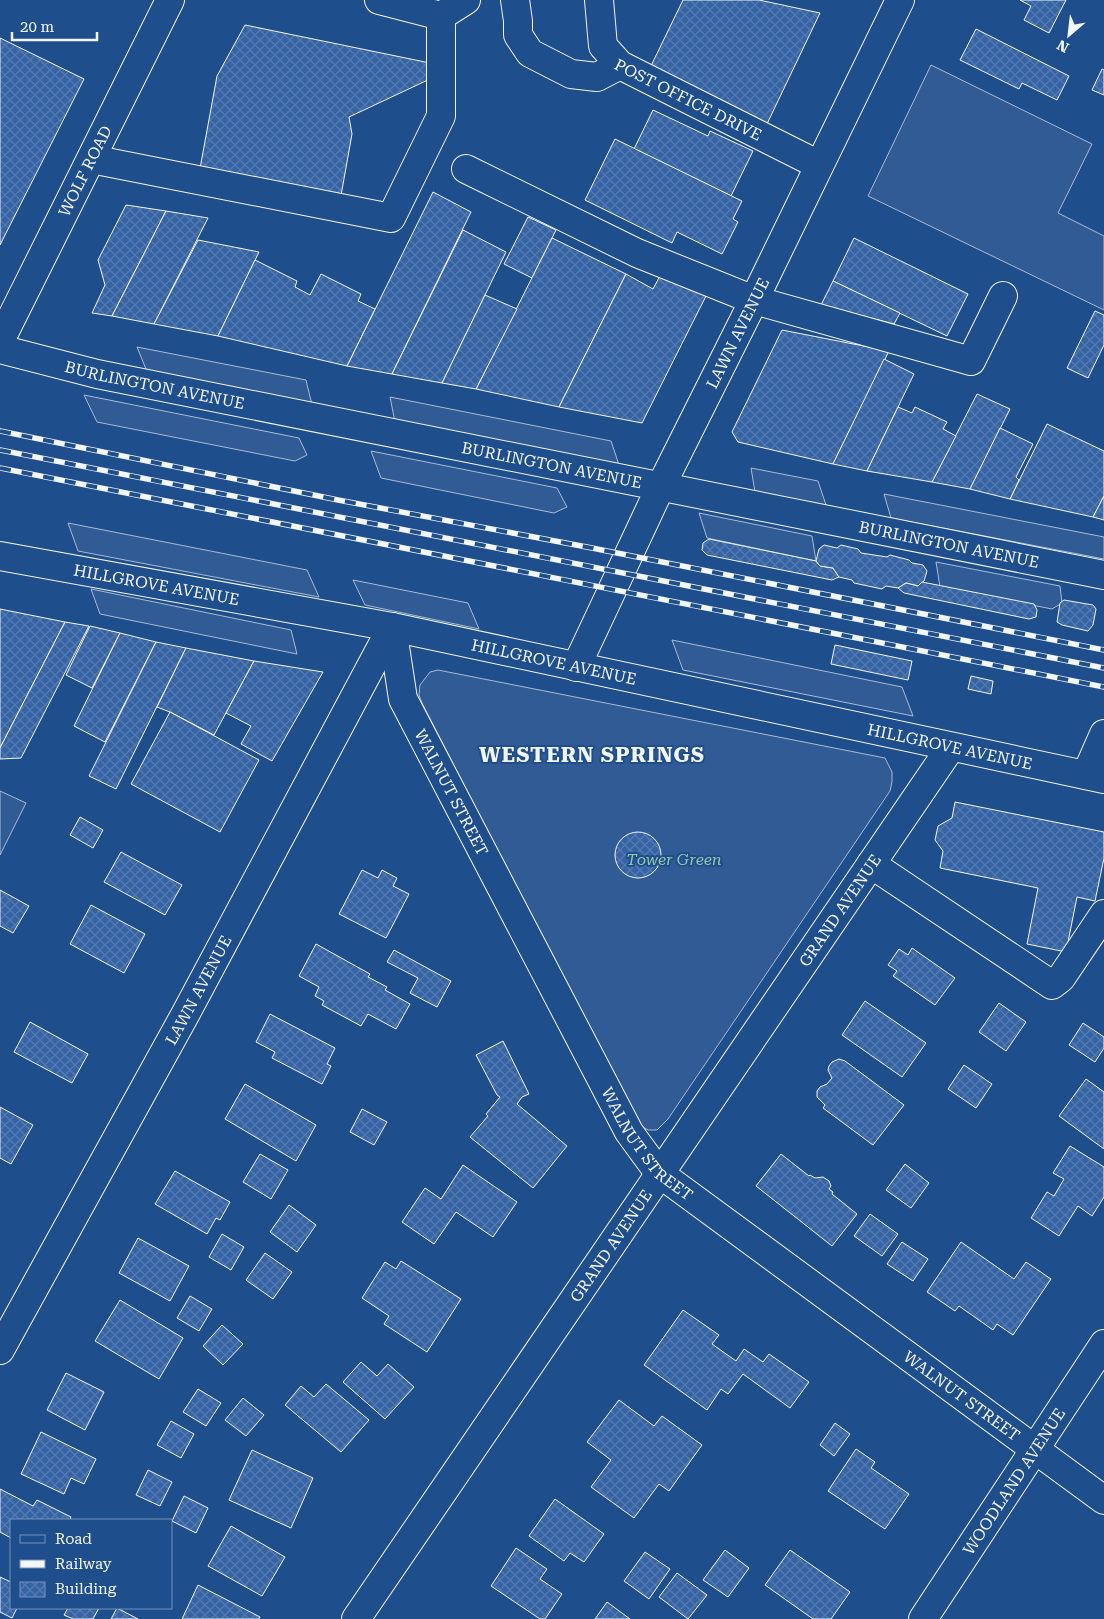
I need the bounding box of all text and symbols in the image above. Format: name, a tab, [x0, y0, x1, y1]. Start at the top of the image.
scale bar	[12, 10, 98, 42]
north arrow	[1044, 10, 1094, 60]
text: 20 m	[20, 18, 55, 36]
text: N	[1054, 37, 1071, 56]
street label: POST OFFICE DRIVE	[611, 54, 765, 144]
street label: WOLF ROAD	[54, 122, 115, 220]
street label: LAWN AVENUE	[702, 274, 773, 392]
street label: BURLINGTON AVENUE	[63, 357, 246, 413]
street label: BURLINGTON AVENUE	[460, 438, 644, 492]
street label: BURLINGTON AVENUE	[857, 517, 1041, 571]
street label: HILLGROVE AVENUE	[72, 560, 241, 609]
street label: HILLGROVE AVENUE	[470, 635, 638, 688]
street label: HILLGROVE AVENUE	[866, 719, 1034, 773]
street label: WALNUT STREET	[411, 726, 493, 859]
district label: WESTERN SPRINGS	[479, 743, 705, 767]
park label: Tower Green	[626, 850, 722, 869]
street label: GRAND AVENUE	[795, 850, 885, 970]
street label: LAWN AVENUE	[161, 932, 235, 1048]
street label: WALNUT STREET	[598, 1084, 697, 1204]
street label: GRAND AVENUE	[566, 1186, 656, 1305]
street label: WALNUT STREET	[900, 1347, 1024, 1445]
street label: WOODLAND AVENUE	[959, 1404, 1069, 1558]
legend	[10, 1519, 172, 1609]
text: Road	[55, 1530, 92, 1548]
text: Railway	[55, 1555, 112, 1573]
text: Building	[55, 1580, 117, 1598]

